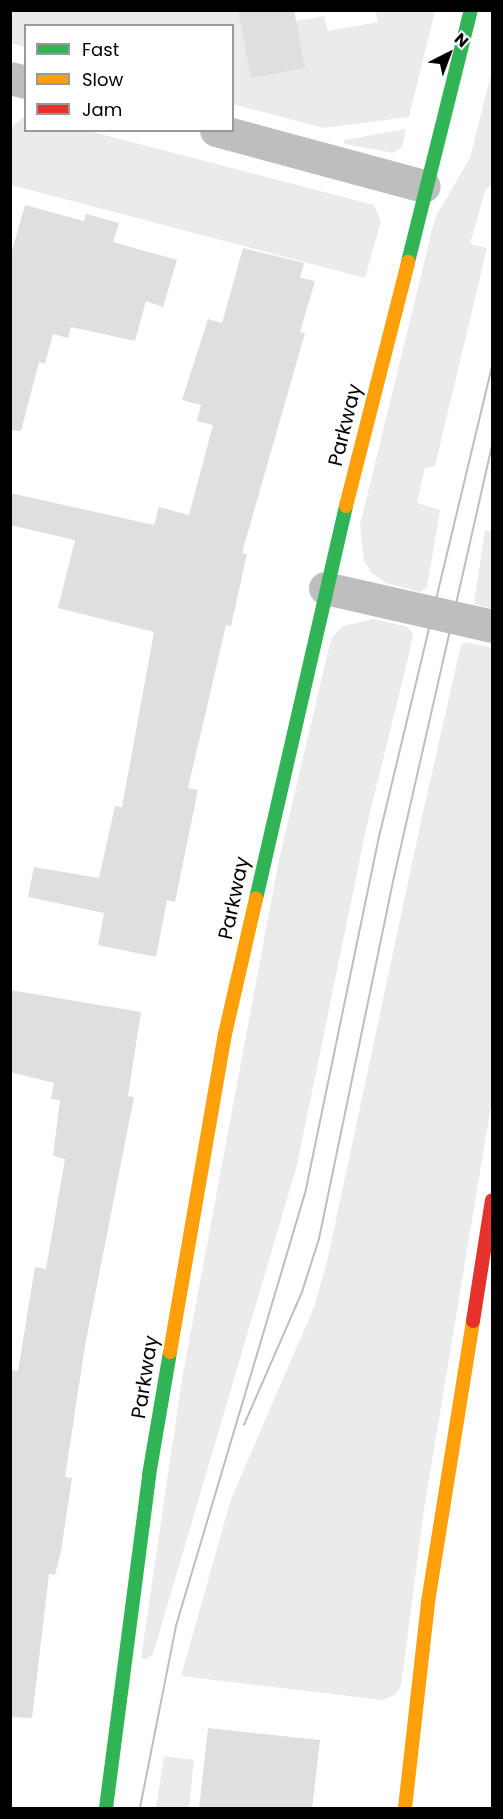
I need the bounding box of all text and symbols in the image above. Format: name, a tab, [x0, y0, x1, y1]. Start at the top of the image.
legend	[24, 24, 234, 132]
north arrow	[419, 24, 479, 84]
text: N	[449, 28, 474, 53]
text: Fast	[82, 37, 119, 62]
text: Slow	[82, 67, 123, 92]
text: Jam	[82, 97, 122, 122]
street label: Parkway	[323, 381, 367, 469]
street label: Parkway	[214, 854, 254, 942]
street label: Parkway	[127, 1334, 163, 1420]

